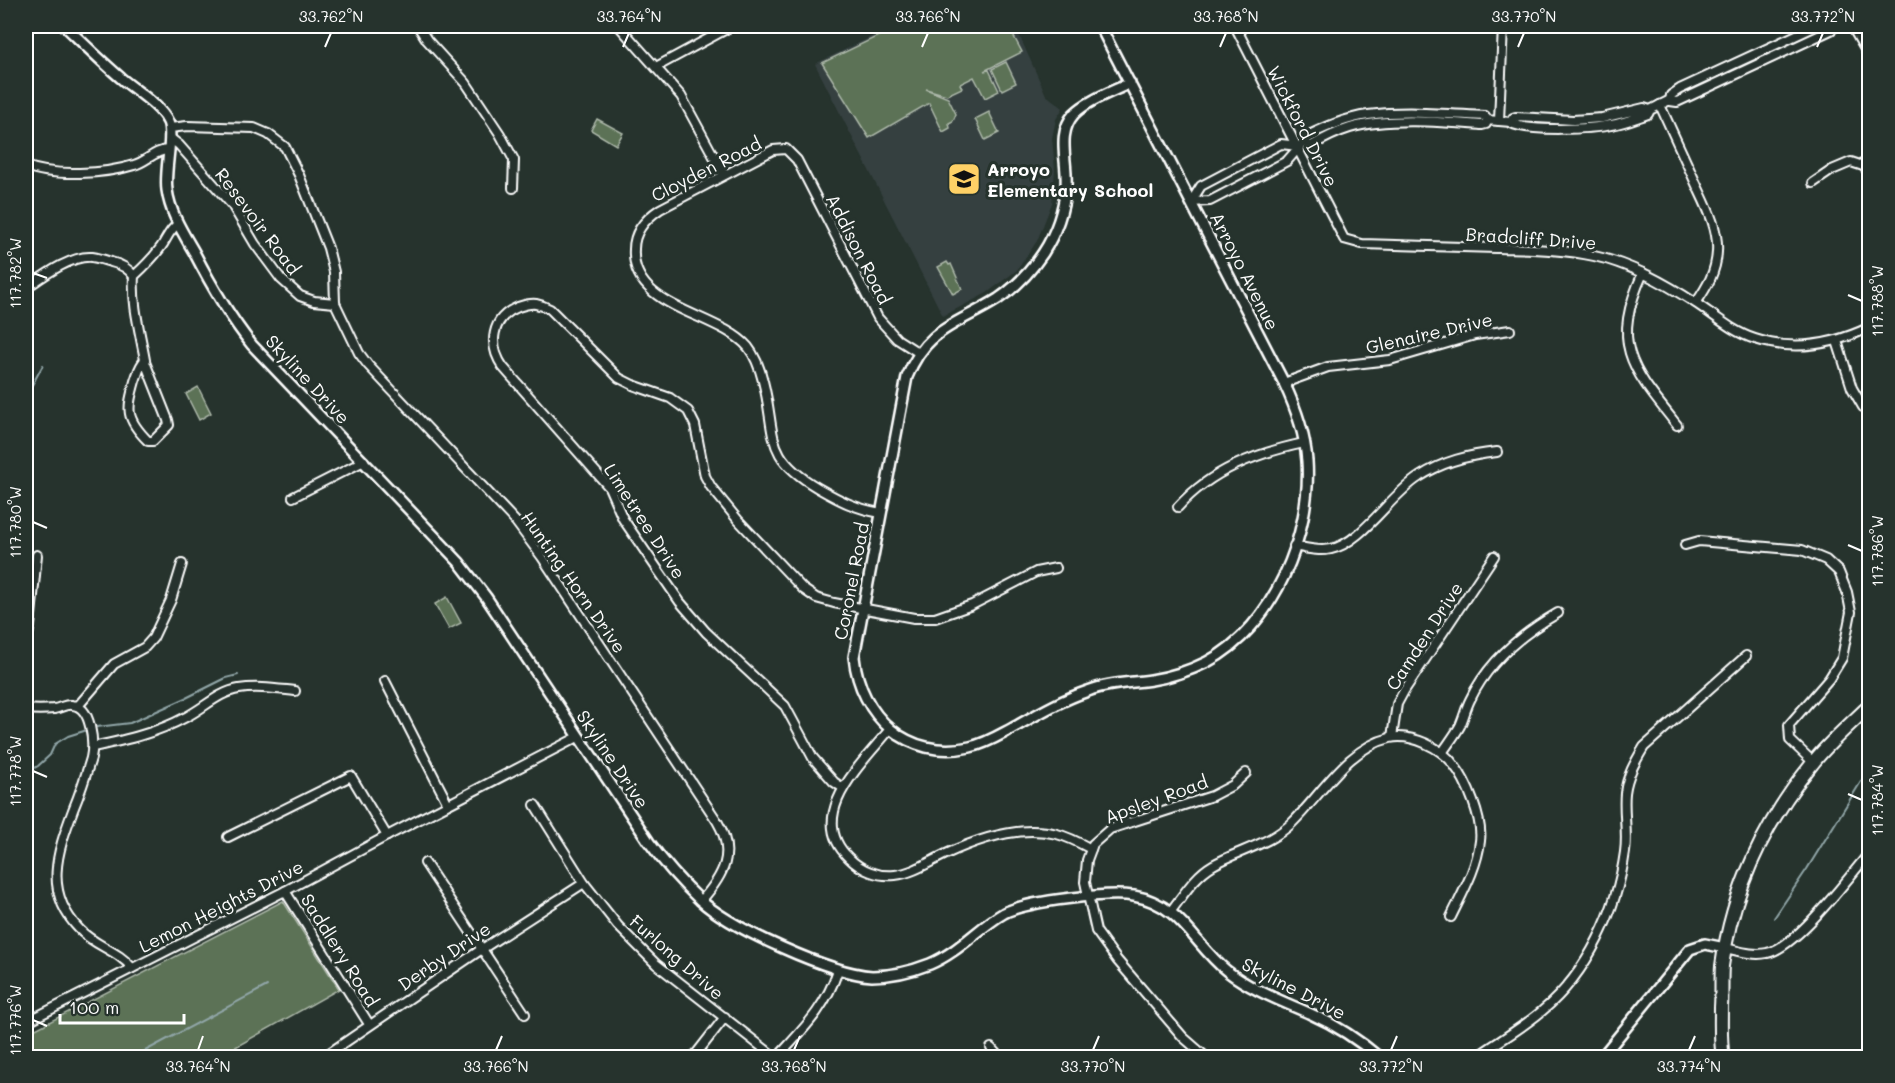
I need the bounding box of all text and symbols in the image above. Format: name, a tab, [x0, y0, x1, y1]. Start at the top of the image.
text: 33.762°N	[299, 6, 363, 26]
text: 33.764°N	[596, 6, 662, 26]
text: 33.766°N	[895, 6, 961, 26]
text: 33.768°N	[1193, 6, 1259, 26]
text: 33.770°N	[1492, 6, 1556, 26]
text: 33.772°N	[1791, 6, 1855, 26]
street label: Wickford Drive	[1262, 61, 1344, 191]
street label: Cloyden Road	[647, 131, 765, 207]
place label: Arroyo Elementary School	[987, 157, 1153, 202]
school or university icon: Arroyo Elementary School	[946, 161, 982, 197]
street label: Resevoir Road	[210, 163, 306, 279]
street label: Addison Road	[821, 190, 897, 308]
street label: Arroyo Avenue	[1205, 208, 1285, 334]
street label: Bradcliff Drive	[1465, 221, 1597, 255]
text: 117.782°W	[5, 238, 25, 308]
text: 117.788°W	[1867, 265, 1887, 337]
street label: Glenaire Drive	[1363, 307, 1495, 359]
street label: Skyline Drive	[260, 329, 356, 429]
street label: Limetree Drive	[599, 459, 691, 583]
text: 117.780°W	[5, 486, 25, 558]
street label: Hunting Horn Drive	[516, 506, 632, 658]
text: 117.786°W	[1867, 515, 1887, 587]
street label: Coronel Road	[828, 520, 874, 642]
street label: Camden Drive	[1380, 577, 1468, 695]
street label: Skyline Drive	[571, 705, 655, 813]
text: 117.778°W	[5, 736, 25, 806]
text: 117.784°W	[1867, 764, 1887, 836]
street label: Apsley Road	[1101, 769, 1211, 829]
street label: Lemon Heights Drive	[135, 854, 307, 958]
street label: Saddlery Road	[296, 889, 384, 1011]
street label: Furlong Drive	[625, 909, 729, 1005]
street label: Derby Drive	[393, 916, 495, 996]
street label: Skyline Drive	[1238, 952, 1350, 1024]
text: 117.776°W	[5, 985, 25, 1055]
scale bar	[60, 987, 184, 1025]
text: 100 m	[69, 995, 119, 1019]
text: 33.764°N	[165, 1056, 231, 1076]
text: 33.766°N	[463, 1056, 529, 1076]
text: 33.768°N	[761, 1056, 827, 1076]
text: 33.770°N	[1061, 1056, 1125, 1076]
text: 33.772°N	[1359, 1056, 1423, 1076]
text: 33.774°N	[1657, 1056, 1721, 1076]

